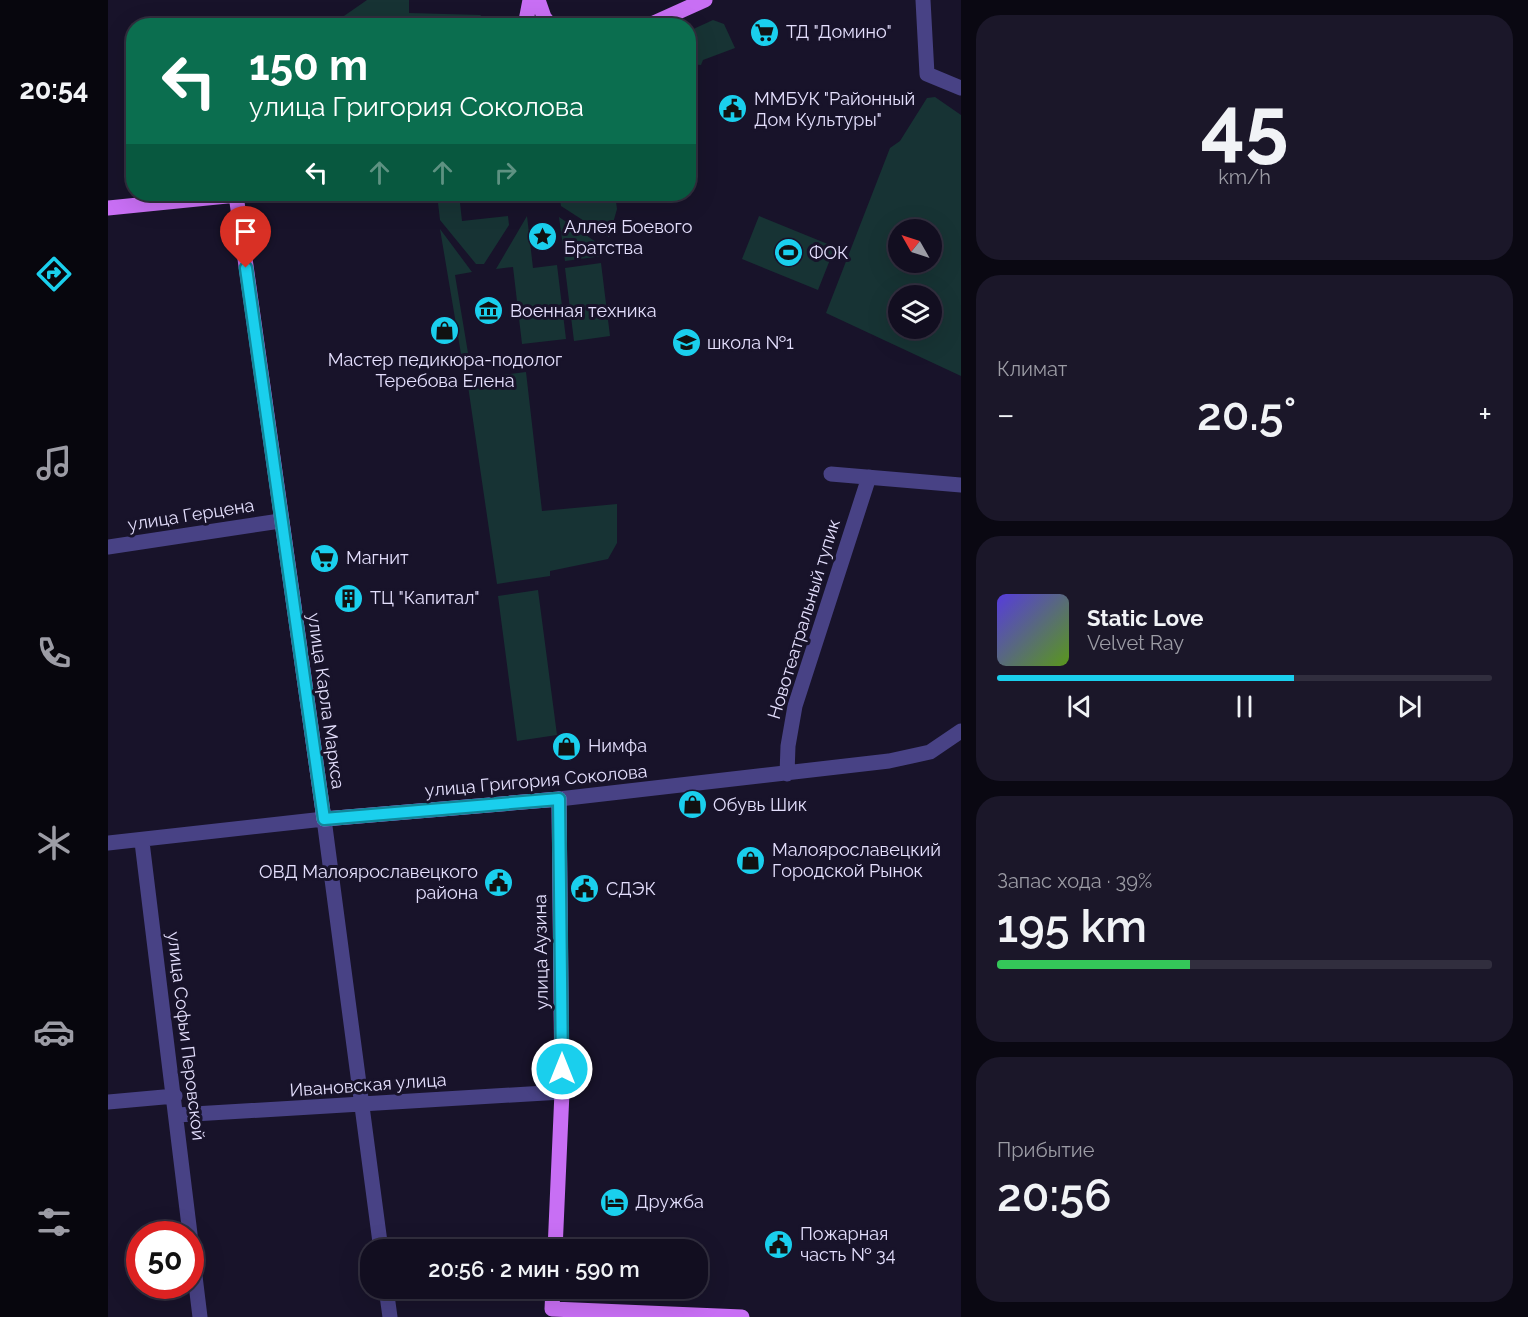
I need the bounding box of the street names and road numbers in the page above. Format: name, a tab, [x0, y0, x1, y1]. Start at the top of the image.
street label: улица Герцена	[126, 494, 256, 535]
street label: Новотеатральный тупик	[763, 516, 844, 721]
street label: улица Карла Маркса	[304, 611, 349, 790]
street label: улица Григория Соколова	[424, 760, 648, 801]
street label: улица Аузина	[529, 894, 552, 1010]
street label: улица Софьи Перовской	[163, 930, 210, 1142]
street label: Ивановская улица	[289, 1069, 447, 1100]

